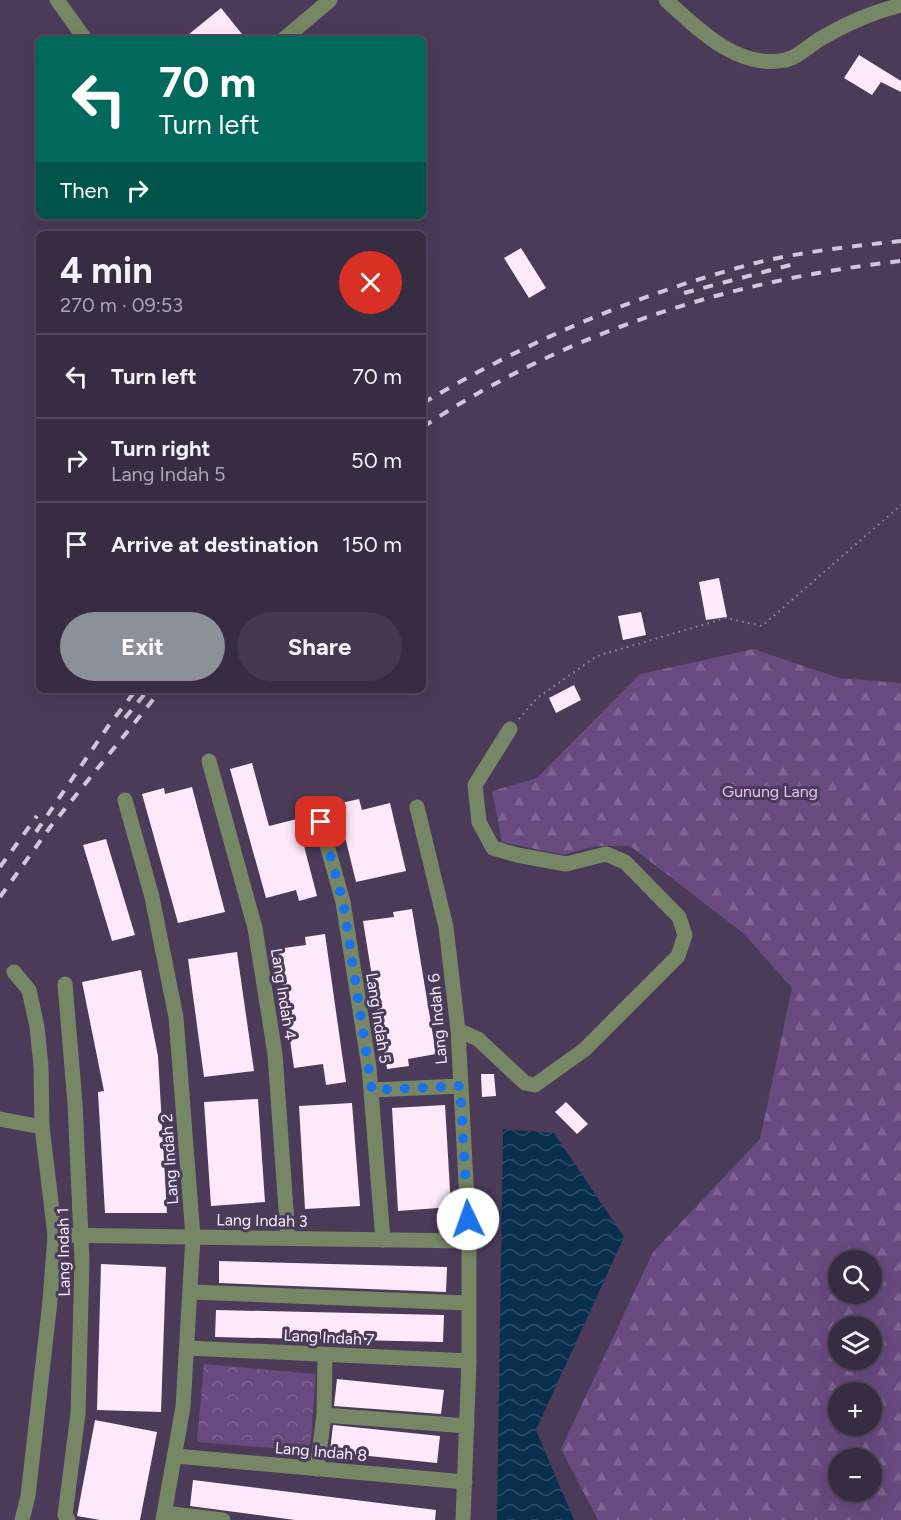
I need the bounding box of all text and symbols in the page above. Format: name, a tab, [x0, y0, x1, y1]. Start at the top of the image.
text: 70 m	[159, 57, 256, 108]
icon: left	[60, 60, 138, 138]
text: Turn left	[159, 108, 259, 141]
icon: right	[121, 174, 154, 207]
text: Then	[60, 177, 109, 204]
text: 4 min	[60, 249, 153, 292]
button: close	[339, 251, 402, 314]
text: 270 m · 09:53	[60, 293, 183, 317]
icon: left	[60, 360, 93, 393]
text: Turn left	[111, 363, 197, 390]
text: 70 m	[352, 363, 402, 390]
text: Turn right	[111, 435, 210, 462]
icon: right	[60, 444, 93, 477]
text: 50 m	[351, 447, 402, 474]
text: Lang Indah 5	[111, 462, 226, 486]
icon: arrive	[60, 528, 93, 561]
text: Arrive at destination	[111, 531, 319, 558]
text: 150 m	[342, 531, 402, 558]
button: Exit	[60, 612, 225, 681]
button: Share	[237, 612, 402, 681]
park label: Gunung Lang	[722, 782, 818, 801]
pin	[295, 796, 346, 847]
icon: arrive	[304, 805, 337, 838]
street label: Lang Indah 4	[267, 947, 300, 1041]
street label: Lang Indah 5	[362, 971, 395, 1065]
street label: Lang Indah 6	[424, 973, 451, 1065]
street label: Lang Indah 2	[157, 1113, 182, 1205]
position arrow	[436, 1187, 500, 1251]
street label: Lang Indah 1	[53, 1207, 74, 1297]
street label: Lang Indah 3	[216, 1210, 308, 1231]
map controls	[828, 1250, 882, 1502]
button: search	[828, 1250, 882, 1304]
button: layers	[828, 1316, 882, 1370]
street label: Lang Indah 7	[283, 1326, 375, 1349]
button: +	[828, 1382, 882, 1436]
street label: Lang Indah 8	[274, 1438, 368, 1465]
button: −	[828, 1448, 882, 1502]

